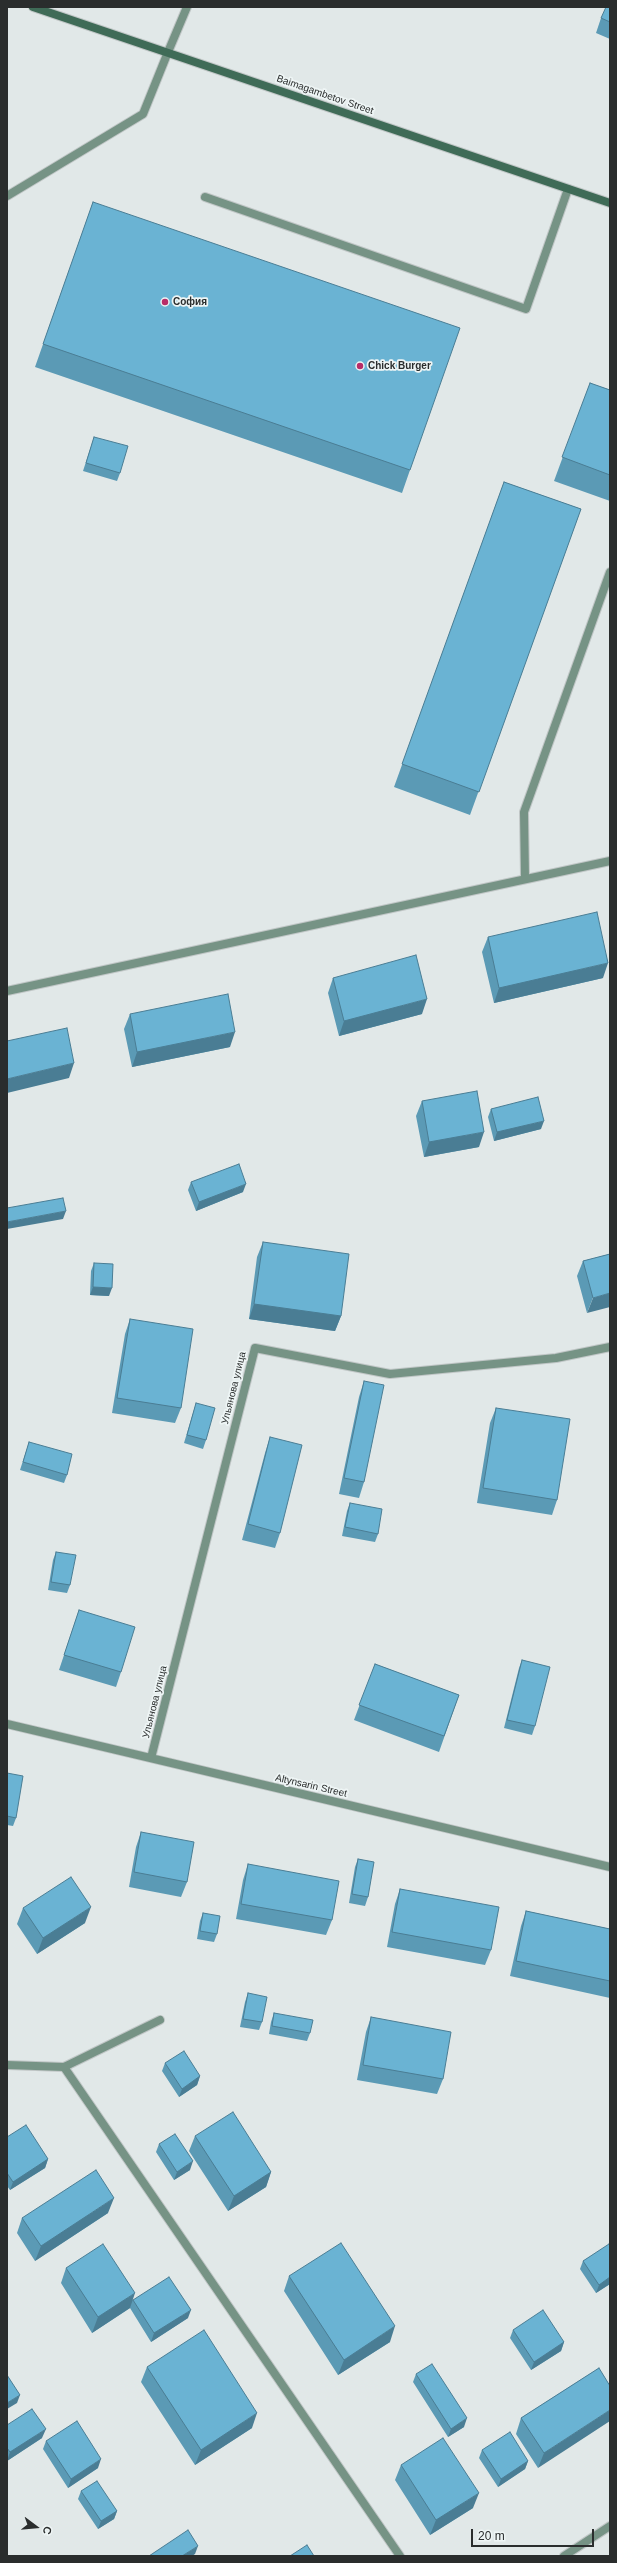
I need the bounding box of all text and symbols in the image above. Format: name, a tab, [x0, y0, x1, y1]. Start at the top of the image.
street label: Baimagambetov Street	[275, 73, 375, 117]
place label: София	[173, 296, 207, 308]
marker: София	[160, 297, 170, 307]
place label: Chick Burger	[368, 360, 431, 372]
marker: Chick Burger	[355, 361, 365, 371]
street label: Ульянова улица	[219, 1351, 249, 1425]
street label: Ульянова улица	[140, 1665, 170, 1739]
street label: Altynsarin Street	[274, 1772, 348, 1800]
north arrow	[16, 2507, 56, 2547]
scale bar	[473, 2521, 596, 2547]
text: С	[41, 2525, 54, 2536]
text: 20 m	[478, 2529, 505, 2543]

